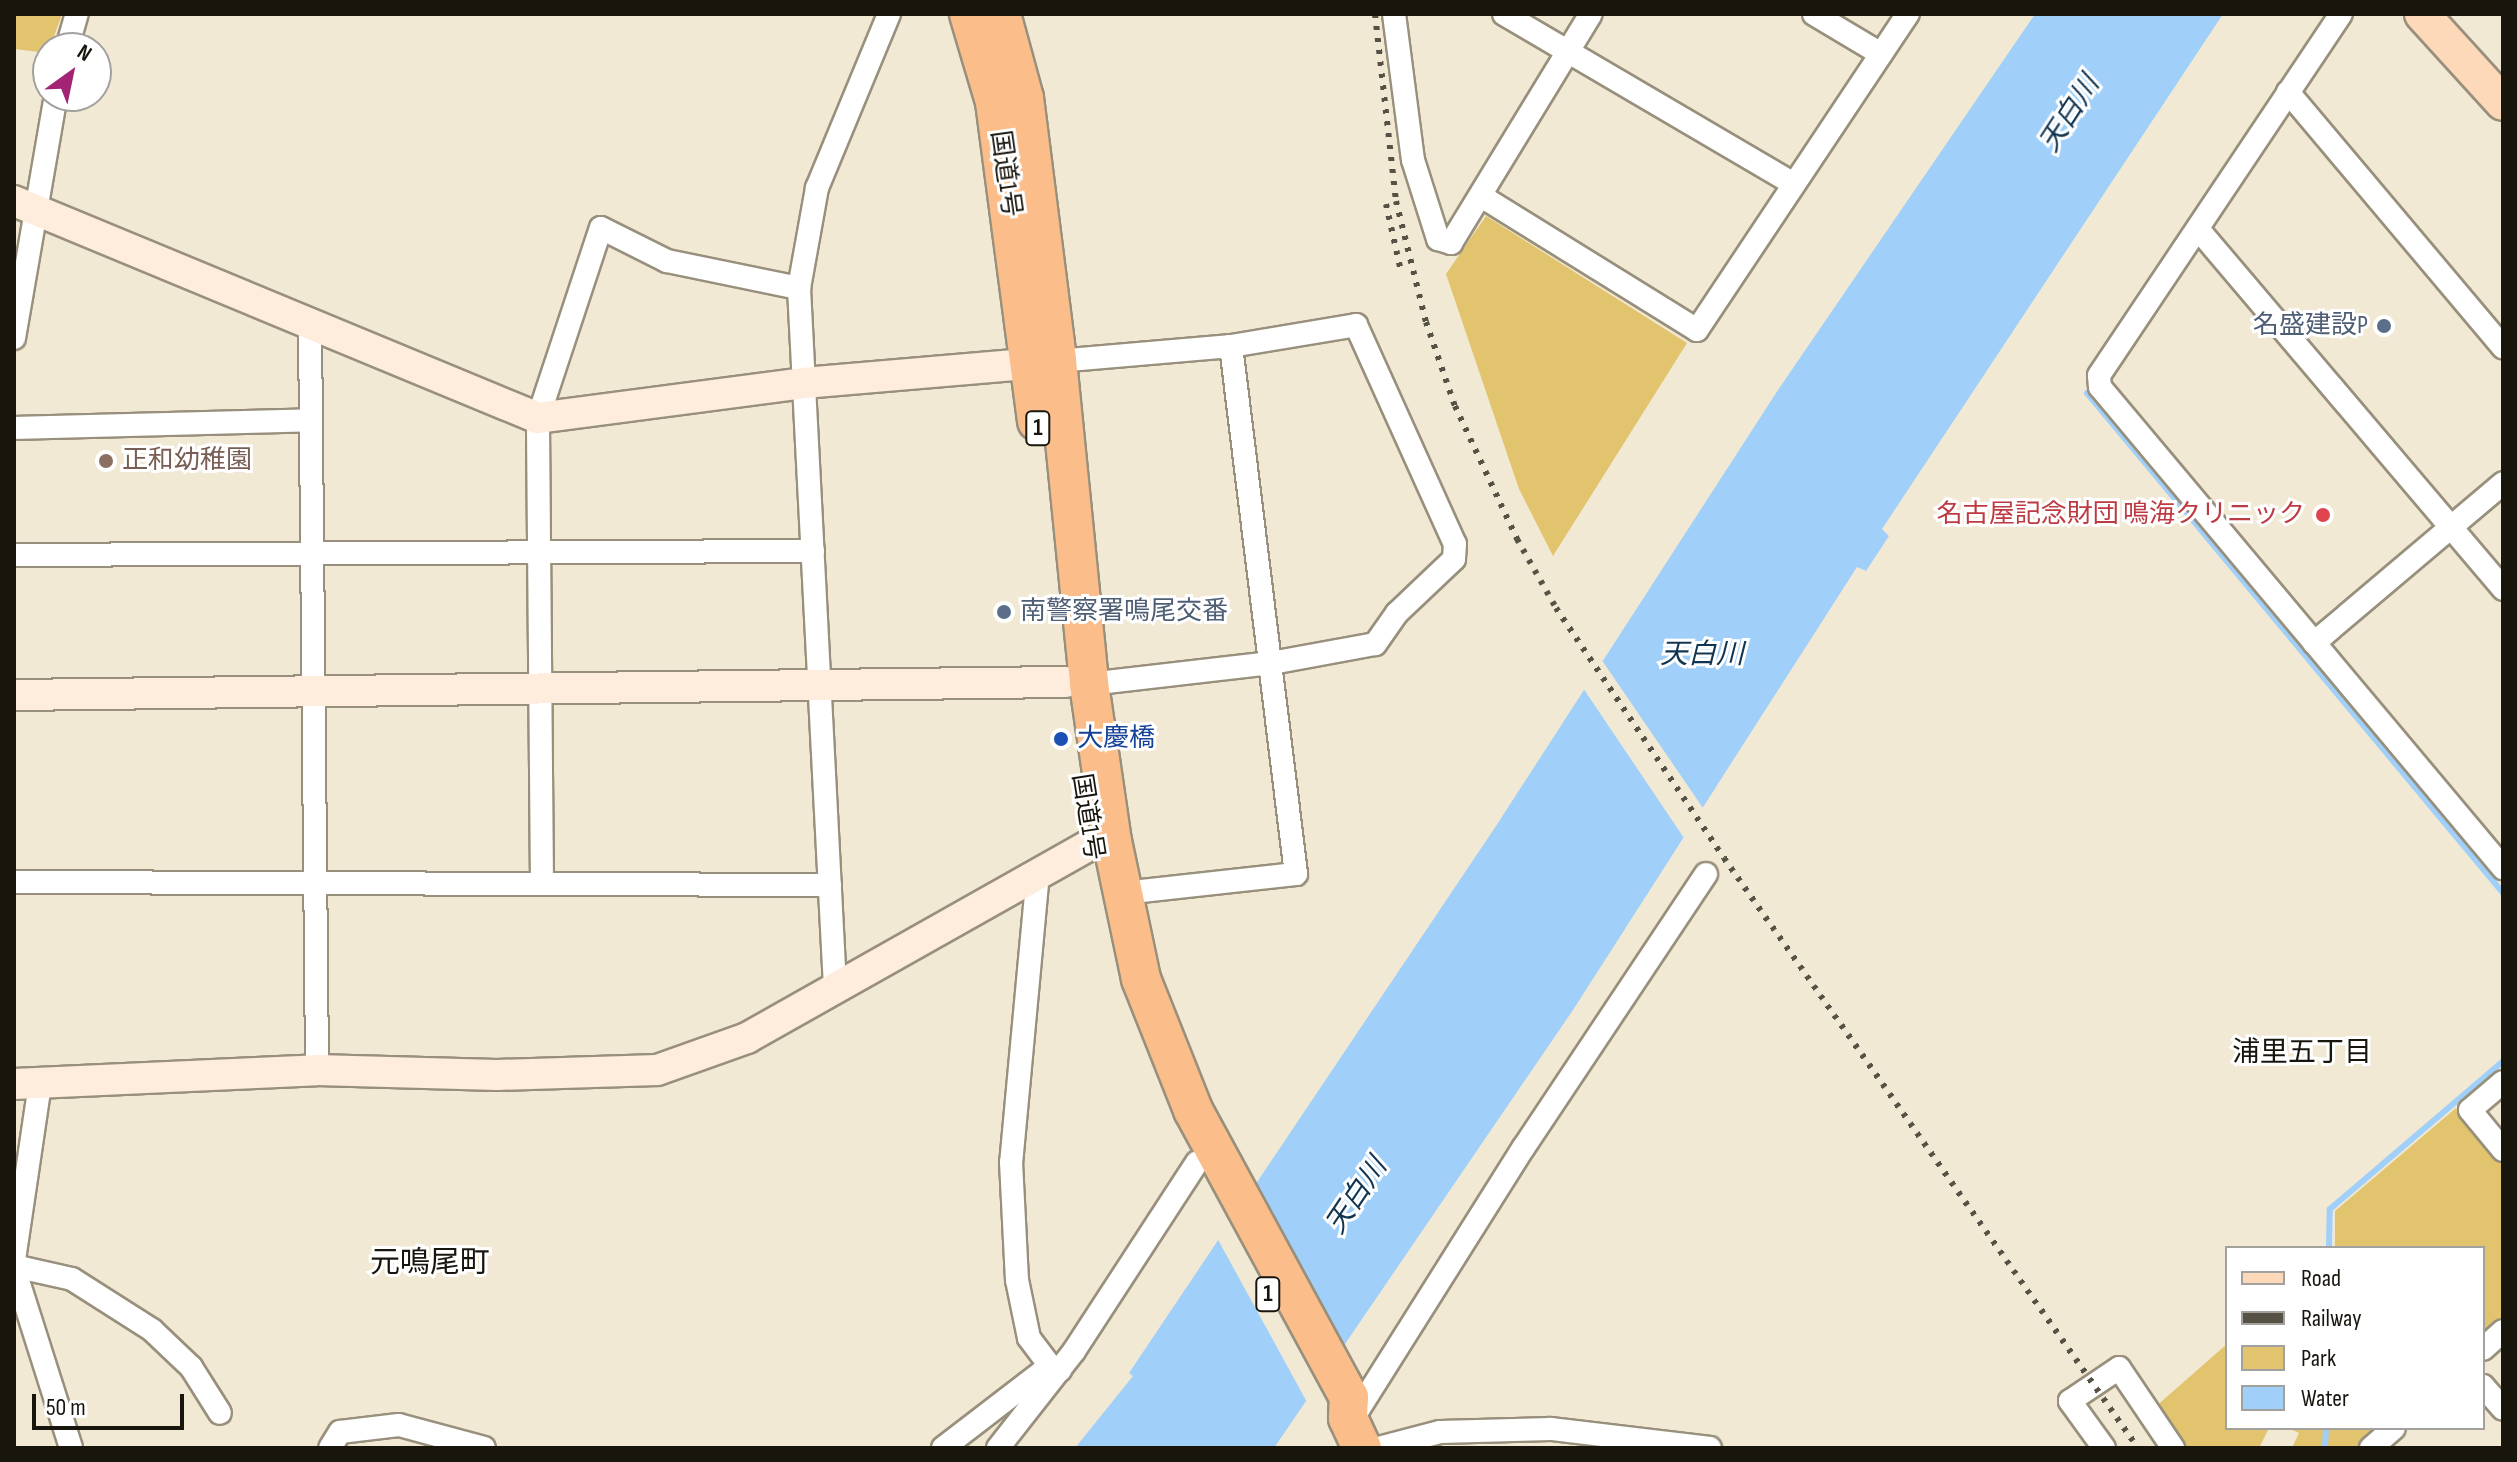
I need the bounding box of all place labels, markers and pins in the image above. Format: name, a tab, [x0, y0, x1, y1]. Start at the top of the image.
place label: 名盛建設P	[2253, 310, 2368, 342]
marker: 名盛建設P	[2375, 317, 2393, 335]
place label: 正和幼稚園	[122, 445, 252, 477]
marker: 正和幼稚園	[97, 452, 115, 470]
place label: 名古屋記念財団 鳴海クリニック	[1937, 499, 2305, 531]
marker: 名古屋記念財団 鳴海クリニック	[2312, 504, 2334, 526]
place label: 南警察署鳴尾交番	[1020, 596, 1228, 628]
marker: 南警察署鳴尾交番	[995, 603, 1013, 621]
place label: 大慶橋	[1077, 723, 1155, 755]
marker: 大慶橋	[1052, 730, 1070, 748]

